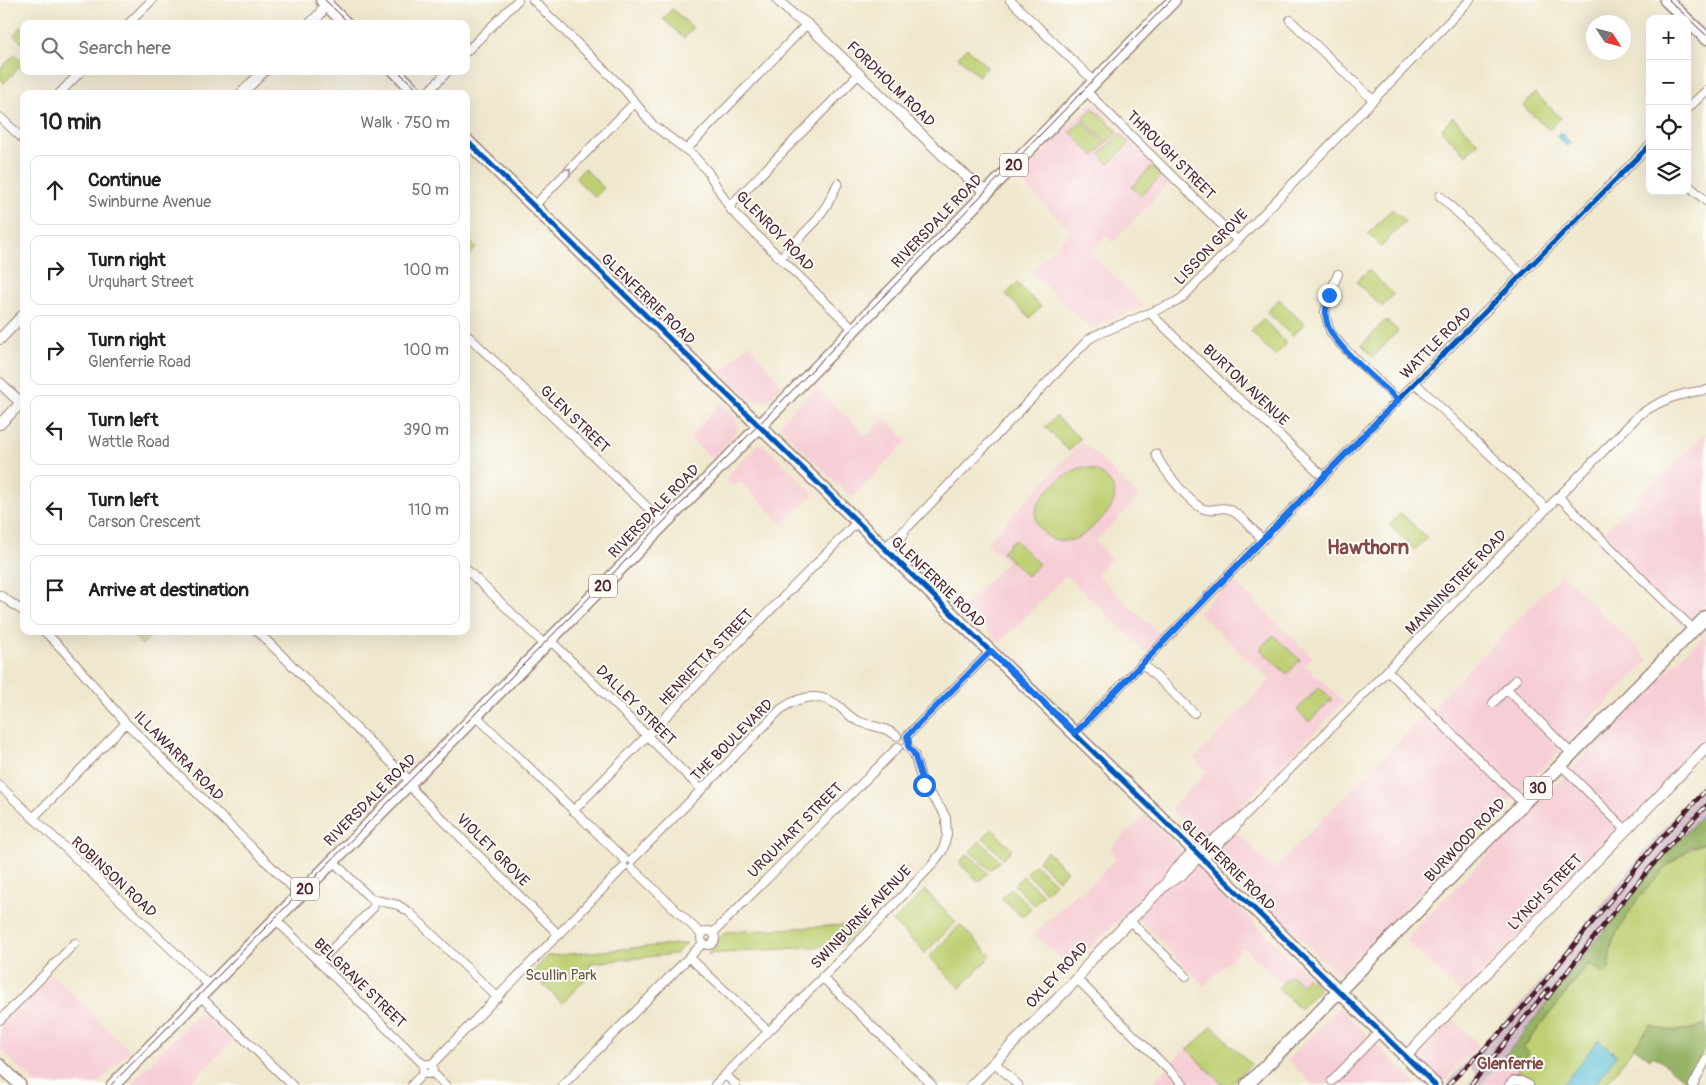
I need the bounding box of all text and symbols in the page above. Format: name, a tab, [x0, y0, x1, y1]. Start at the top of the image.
north arrow	[1586, 15, 1631, 60]
map controls	[1646, 15, 1691, 195]
button: +	[1646, 15, 1691, 60]
search box	[20, 20, 470, 75]
icon: search	[38, 34, 66, 62]
text: Search here	[78, 36, 171, 60]
street label: FORDHOLM ROAD	[843, 37, 939, 131]
button: −	[1646, 60, 1691, 105]
button: locate	[1646, 105, 1691, 150]
street label: THROUGH STREET	[1122, 107, 1219, 204]
text: 10 min	[40, 109, 101, 136]
text: Walk · 750 m	[361, 113, 450, 133]
button: layers	[1646, 150, 1691, 195]
road number: 20	[1000, 154, 1028, 176]
text: Continue	[88, 168, 161, 192]
one-way arrow	[562, 168, 571, 177]
street label: RIVERSDALE ROAD	[888, 170, 987, 272]
icon: ahead	[41, 176, 69, 204]
text: 50 m	[412, 180, 449, 200]
street label: GLENROY ROAD	[732, 187, 818, 275]
text: Swinburne Avenue	[88, 192, 211, 212]
street label: LISSON GROVE	[1170, 205, 1252, 289]
text: Turn right	[88, 248, 166, 272]
street label: GLENFERRIE ROAD	[597, 250, 699, 349]
icon: right	[41, 256, 69, 284]
text: 100 m	[403, 260, 449, 280]
text: Urquhart Street	[88, 272, 194, 292]
route end	[1318, 284, 1341, 307]
street label: WATTLE ROAD	[1396, 303, 1476, 383]
text: Turn right	[88, 328, 166, 352]
icon: right	[41, 336, 69, 364]
text: 100 m	[403, 340, 449, 360]
street label: BURTON AVENUE	[1199, 341, 1293, 430]
text: Glenferrie Road	[88, 352, 191, 372]
street label: GLEN STREET	[536, 381, 613, 457]
text: Turn left	[88, 408, 158, 432]
icon: left	[41, 416, 69, 444]
text: 390 m	[403, 420, 449, 440]
text: Wattle Road	[88, 432, 170, 452]
street label: RIVERSDALE ROAD	[605, 460, 704, 562]
text: Turn left	[88, 488, 158, 512]
icon: left	[41, 496, 69, 524]
text: 110 m	[408, 500, 449, 520]
text: Carson Crescent	[88, 512, 200, 532]
street label: MANNINGTREE ROAD	[1401, 526, 1511, 639]
street label: GLENFERRIE ROAD	[887, 533, 989, 632]
district label: Hawthorn	[1327, 535, 1409, 560]
road number: 20	[589, 574, 617, 598]
icon: arrive	[41, 576, 69, 604]
text: Arrive at destination	[88, 578, 249, 602]
street label: HENRIETTA STREET	[655, 605, 757, 710]
street label: DALLEY STREET	[592, 661, 680, 749]
street label: THE BOULEVARD	[687, 695, 778, 786]
street label: ILLAWARRA ROAD	[130, 707, 228, 805]
street label: RIVERSDALE ROAD	[320, 750, 421, 851]
route start	[913, 774, 936, 797]
road number: 30	[1524, 776, 1552, 800]
street label: URQUHART STREET	[744, 779, 847, 882]
street label: BURWOOD ROAD	[1421, 795, 1510, 886]
street label: VIOLET GROVE	[452, 810, 533, 891]
street label: GLENFERRIE ROAD	[1177, 816, 1279, 915]
street label: ROBINSON ROAD	[67, 833, 160, 922]
street label: LYNCH STREET	[1504, 850, 1587, 935]
street label: SWINBURNE AVENUE	[807, 861, 916, 973]
road number: 20	[291, 878, 319, 901]
street label: BELGRAVE STREET	[310, 935, 410, 1032]
street label: OXLEY ROAD	[1022, 938, 1093, 1012]
park label: Scullin Park	[525, 966, 598, 985]
district label: Glenferrie	[1477, 1054, 1544, 1074]

